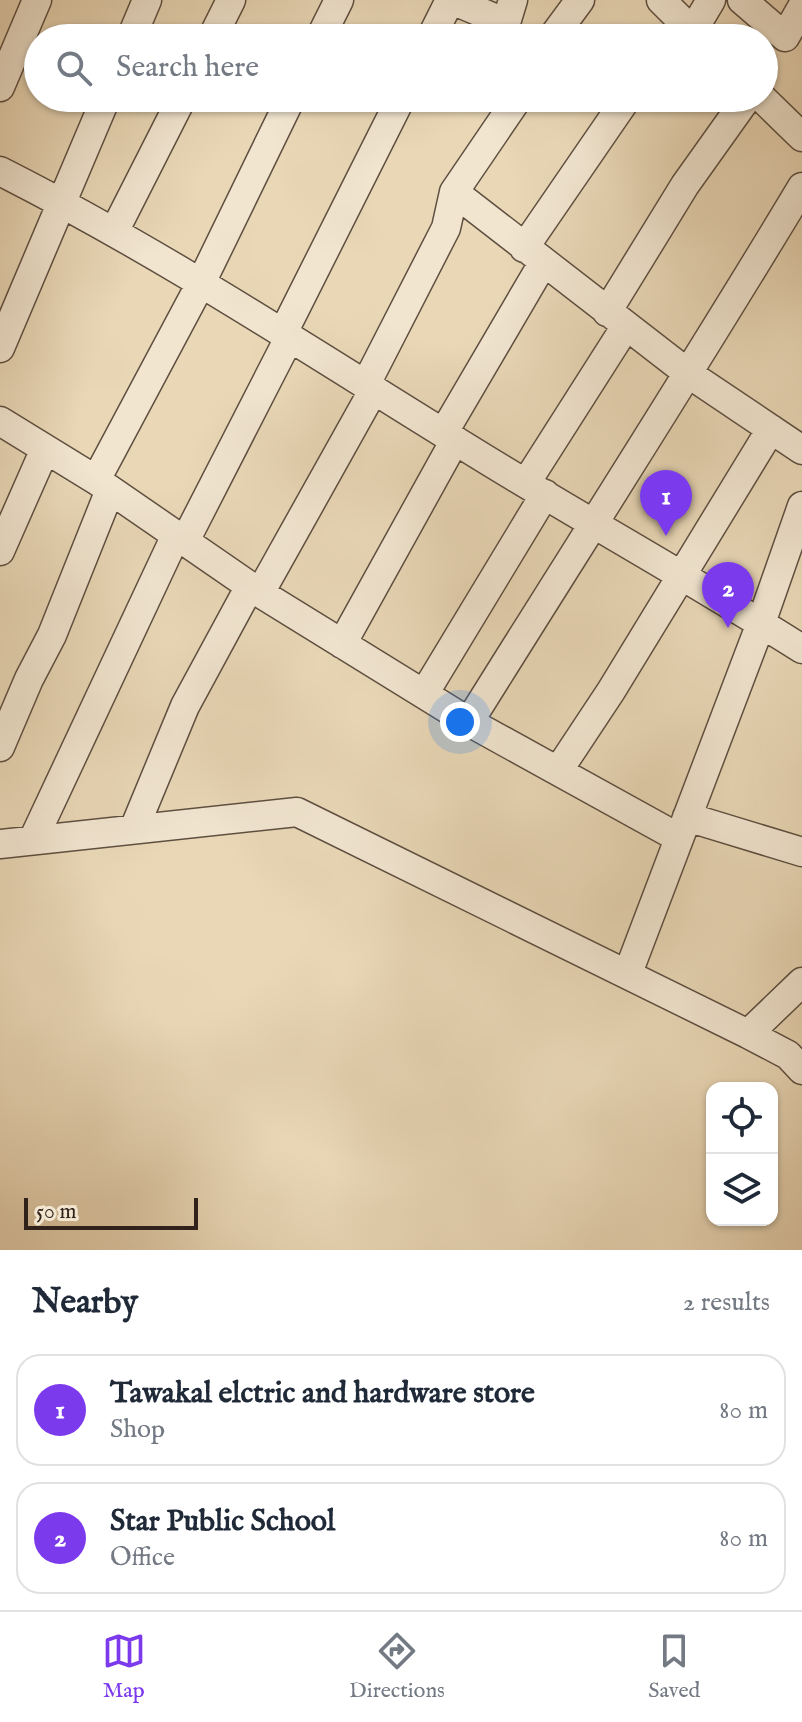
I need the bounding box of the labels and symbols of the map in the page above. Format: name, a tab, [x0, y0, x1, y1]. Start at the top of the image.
pin: 1	[640, 470, 692, 536]
pin: 2	[702, 562, 754, 628]
your location	[440, 702, 480, 742]
scale bar	[24, 1194, 198, 1230]

